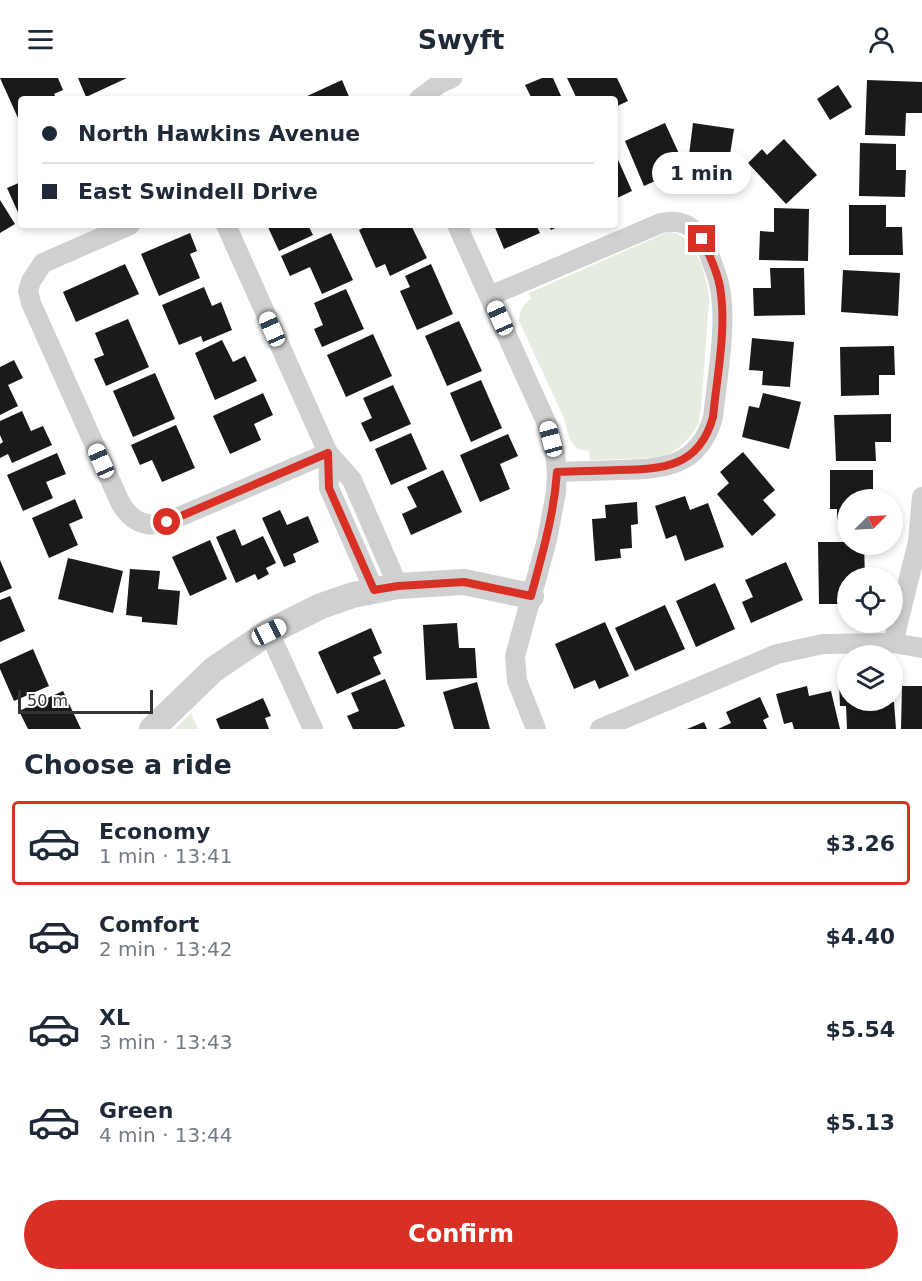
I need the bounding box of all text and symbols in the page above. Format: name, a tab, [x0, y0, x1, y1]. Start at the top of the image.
icon: menu	[24, 23, 57, 56]
icon: person	[865, 23, 898, 56]
text: Swyft	[418, 24, 504, 55]
text: North Hawkins Avenue	[78, 121, 360, 146]
callout: 1 min	[652, 152, 752, 194]
text: 1 min	[670, 161, 733, 185]
text: East Swindell Drive	[78, 179, 318, 204]
route end	[688, 225, 715, 252]
car	[484, 298, 516, 338]
car	[256, 309, 288, 349]
car	[538, 419, 564, 459]
car	[85, 441, 117, 481]
north arrow	[837, 489, 903, 555]
map controls	[837, 489, 903, 711]
route start	[153, 508, 180, 535]
button: locate	[837, 567, 903, 633]
car	[249, 616, 289, 648]
button: layers	[837, 645, 903, 711]
scale bar	[18, 687, 153, 714]
text: 50 m	[27, 691, 68, 710]
text: Choose a ride	[24, 749, 232, 780]
icon: car	[27, 816, 81, 870]
text: Economy	[99, 819, 210, 844]
text: $3.26	[825, 831, 895, 856]
text: 1 min · 13:41	[99, 844, 233, 868]
icon: car	[27, 909, 81, 963]
text: Comfort	[99, 912, 199, 937]
text: $4.40	[825, 924, 895, 949]
text: 2 min · 13:42	[99, 937, 233, 961]
icon: car	[27, 1002, 81, 1056]
text: XL	[99, 1005, 130, 1030]
text: $5.54	[825, 1017, 895, 1042]
text: 3 min · 13:43	[99, 1030, 233, 1054]
icon: car	[27, 1095, 81, 1149]
text: Green	[99, 1098, 173, 1123]
text: $5.13	[825, 1110, 895, 1135]
text: 4 min · 13:44	[99, 1123, 233, 1147]
button: Confirm	[24, 1200, 898, 1269]

